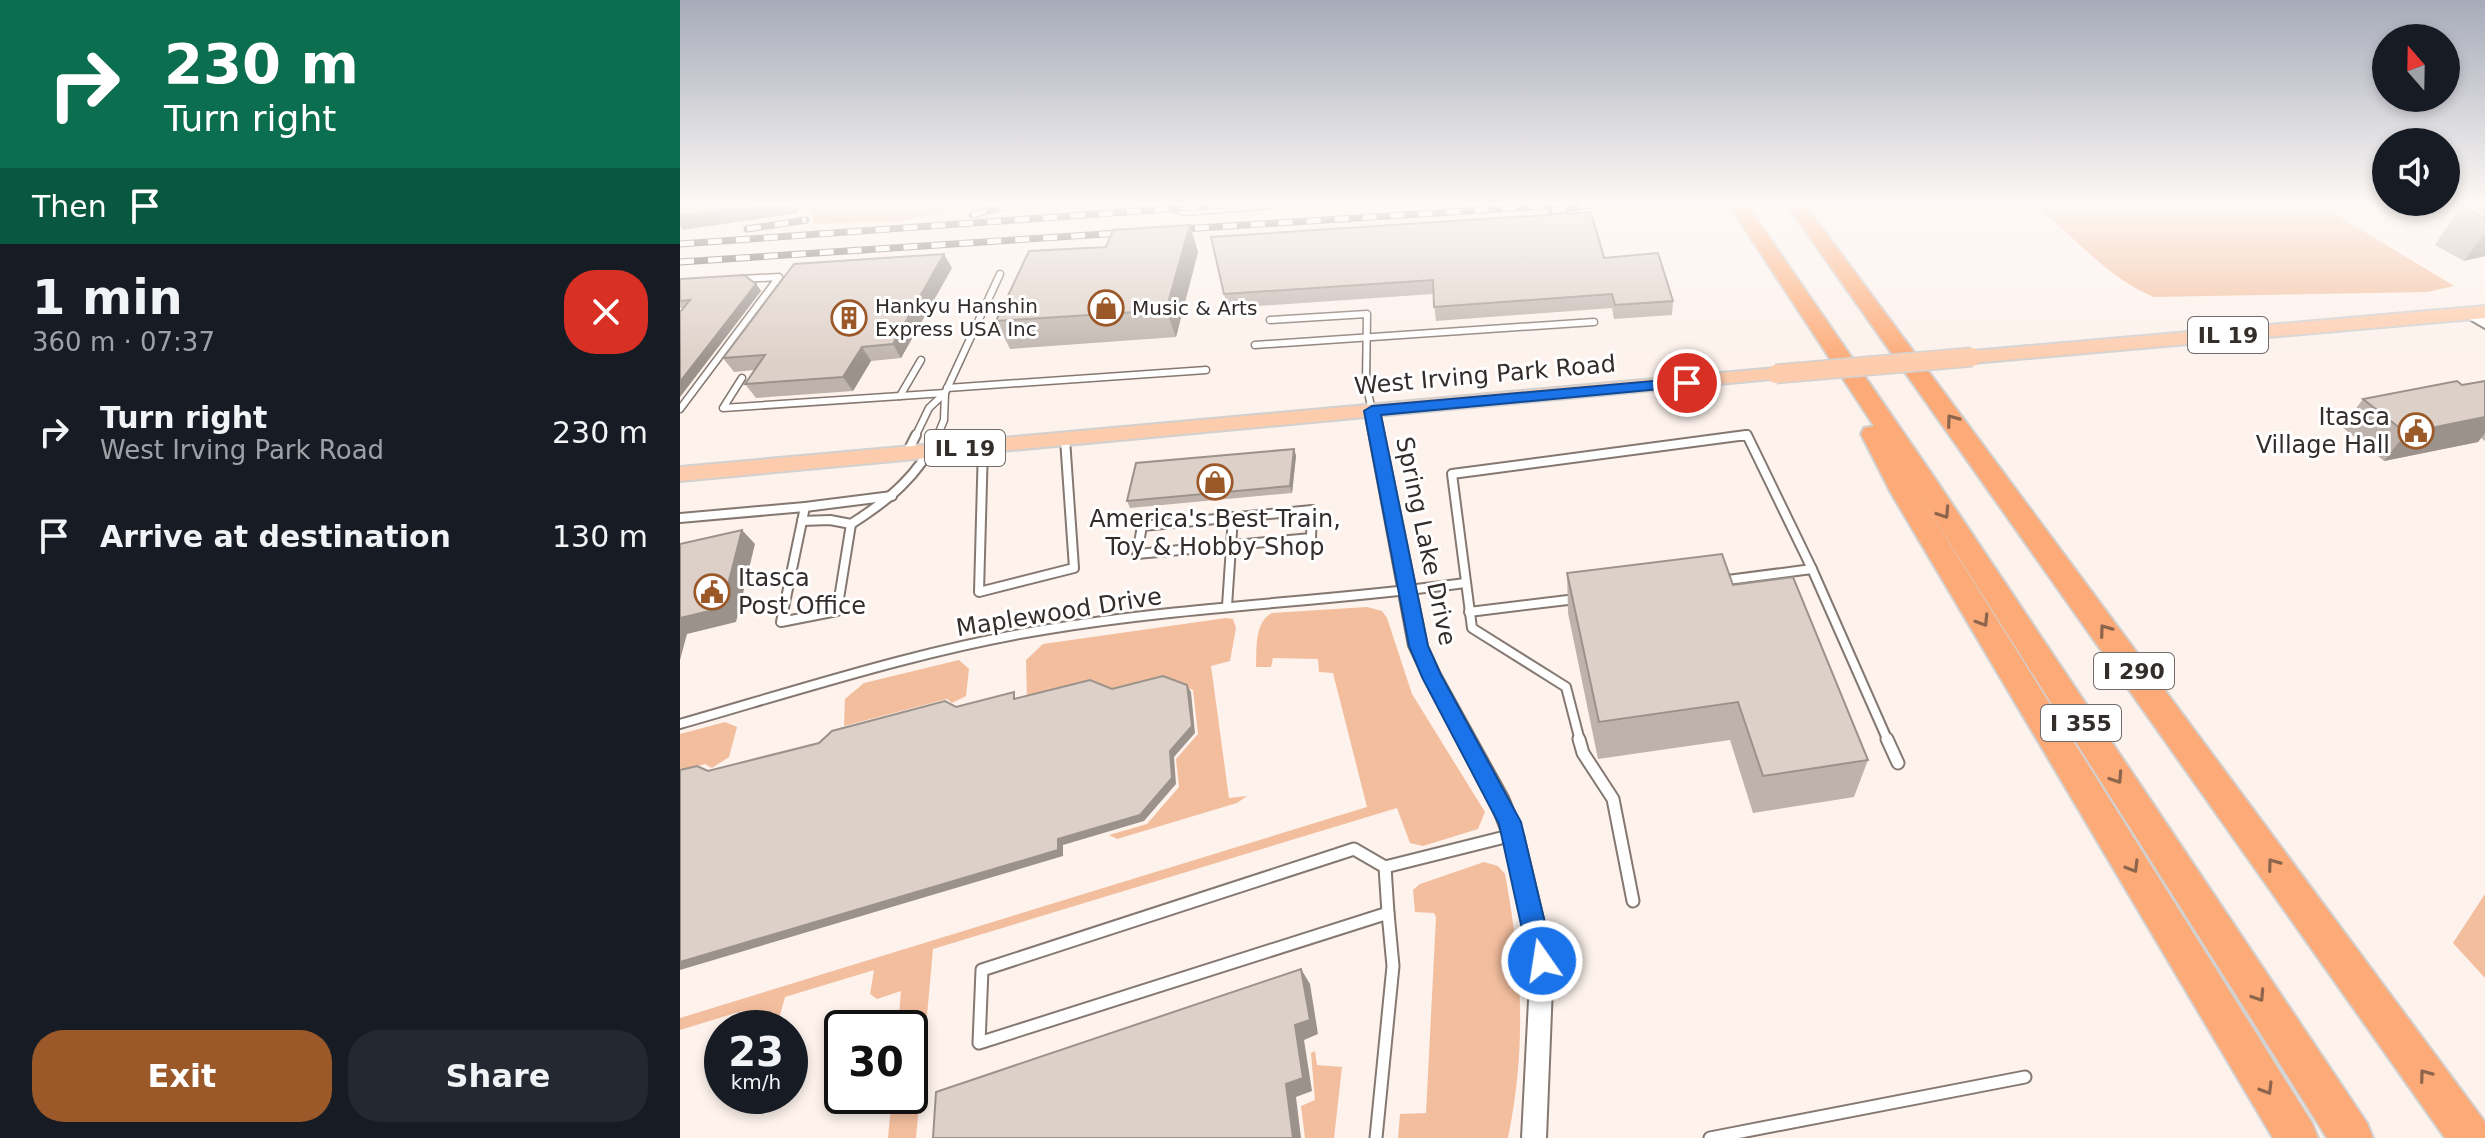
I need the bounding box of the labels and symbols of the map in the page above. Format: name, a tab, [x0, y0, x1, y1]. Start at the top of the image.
north arrow	[2372, 24, 2460, 112]
shop icon: Music & Arts	[1087, 289, 1125, 327]
place label: Hankyu Hanshin Express USA Inc	[875, 294, 1038, 341]
place label: Music & Arts	[1132, 296, 1257, 320]
building icon: Hankyu Hanshin Express USA Inc	[830, 299, 868, 337]
road number: IL 19	[2188, 317, 2268, 353]
pin	[1653, 349, 1721, 417]
street label: West Irving Park Road	[1353, 350, 1617, 400]
place label: Itasca Village Hall	[2256, 403, 2390, 459]
public building icon: Itasca Village Hall	[2397, 412, 2435, 450]
one-way arrow	[1947, 414, 1962, 428]
road number: IL 19	[925, 430, 1005, 466]
street label: Spring Lake Drive	[1390, 434, 1462, 648]
shop icon: America's Best Train, Toy & Hobby Shop	[1196, 463, 1234, 501]
place label: America's Best Train, Toy & Hobby Shop	[1089, 505, 1341, 561]
one-way arrow	[1935, 505, 1950, 519]
place label: Itasca Post Office	[738, 564, 866, 620]
public building icon: Itasca Post Office	[693, 573, 731, 611]
street label: Maplewood Drive	[954, 582, 1164, 642]
one-way arrow	[1973, 612, 1989, 627]
one-way arrow	[2100, 625, 2115, 639]
road number: I 290	[2094, 653, 2174, 689]
road number: I 355	[2041, 705, 2121, 741]
one-way arrow	[2107, 770, 2122, 784]
one-way arrow	[2123, 858, 2139, 873]
one-way arrow	[2268, 859, 2282, 873]
position arrow	[1500, 919, 1584, 1003]
one-way arrow	[2249, 987, 2264, 1002]
speed limit sign: 30	[824, 1010, 928, 1114]
one-way arrow	[2420, 1069, 2435, 1084]
one-way arrow	[2258, 1080, 2273, 1095]

